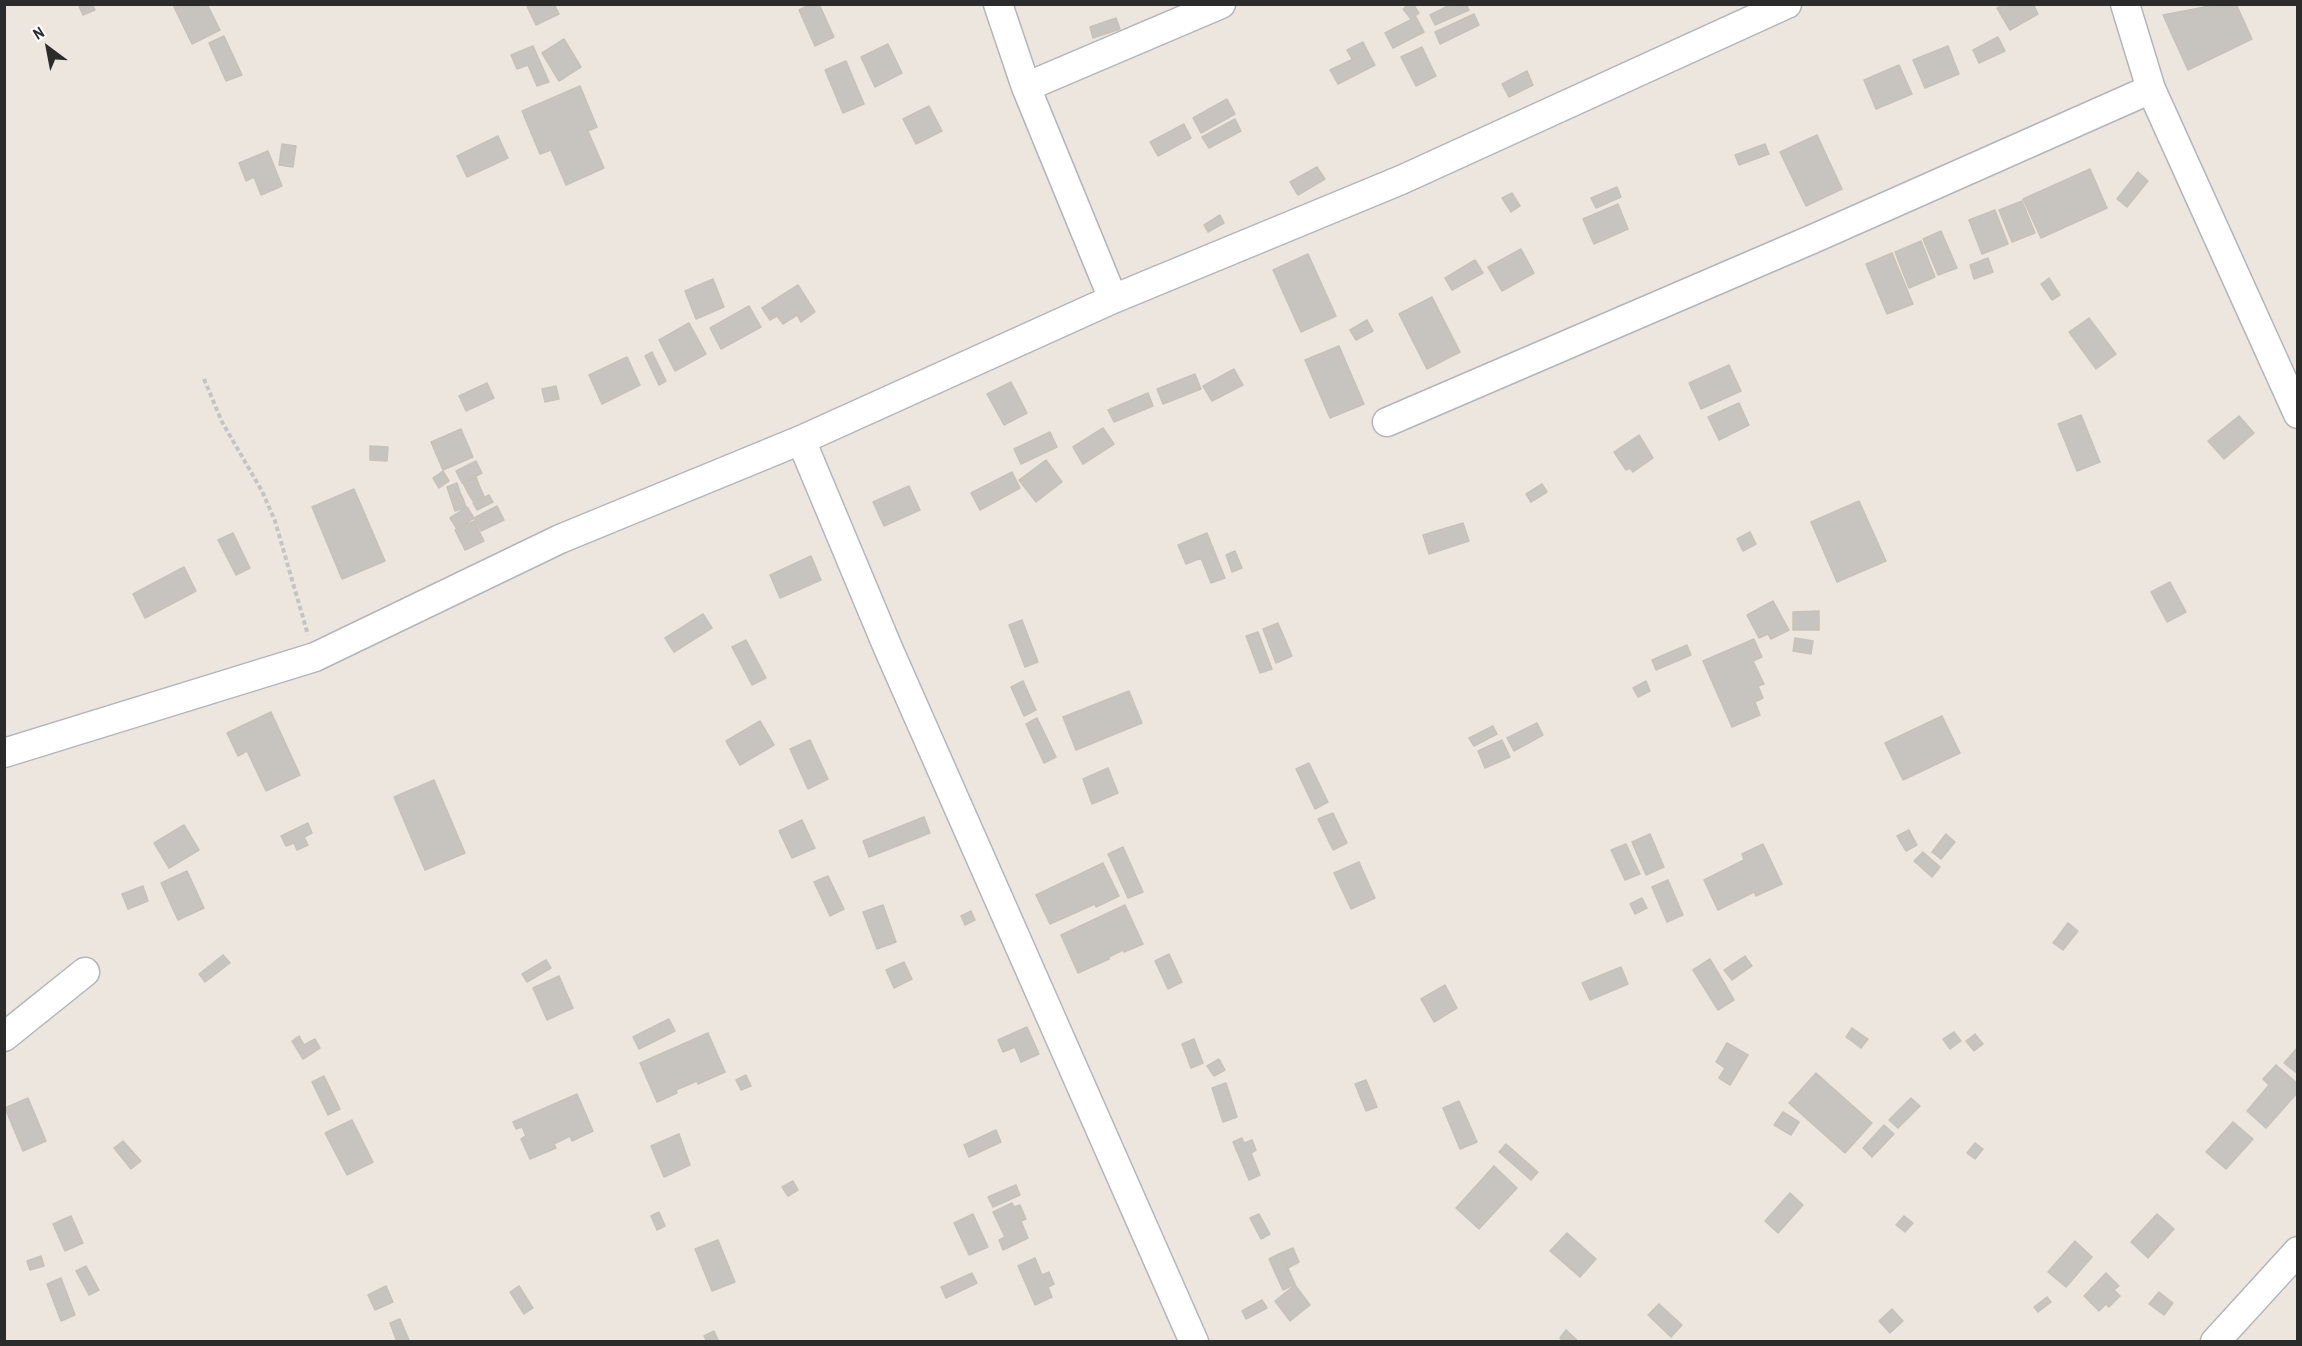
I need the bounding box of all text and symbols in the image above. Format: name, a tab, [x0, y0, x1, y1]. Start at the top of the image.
north arrow	[18, 18, 78, 78]
text: N	[29, 21, 48, 45]

